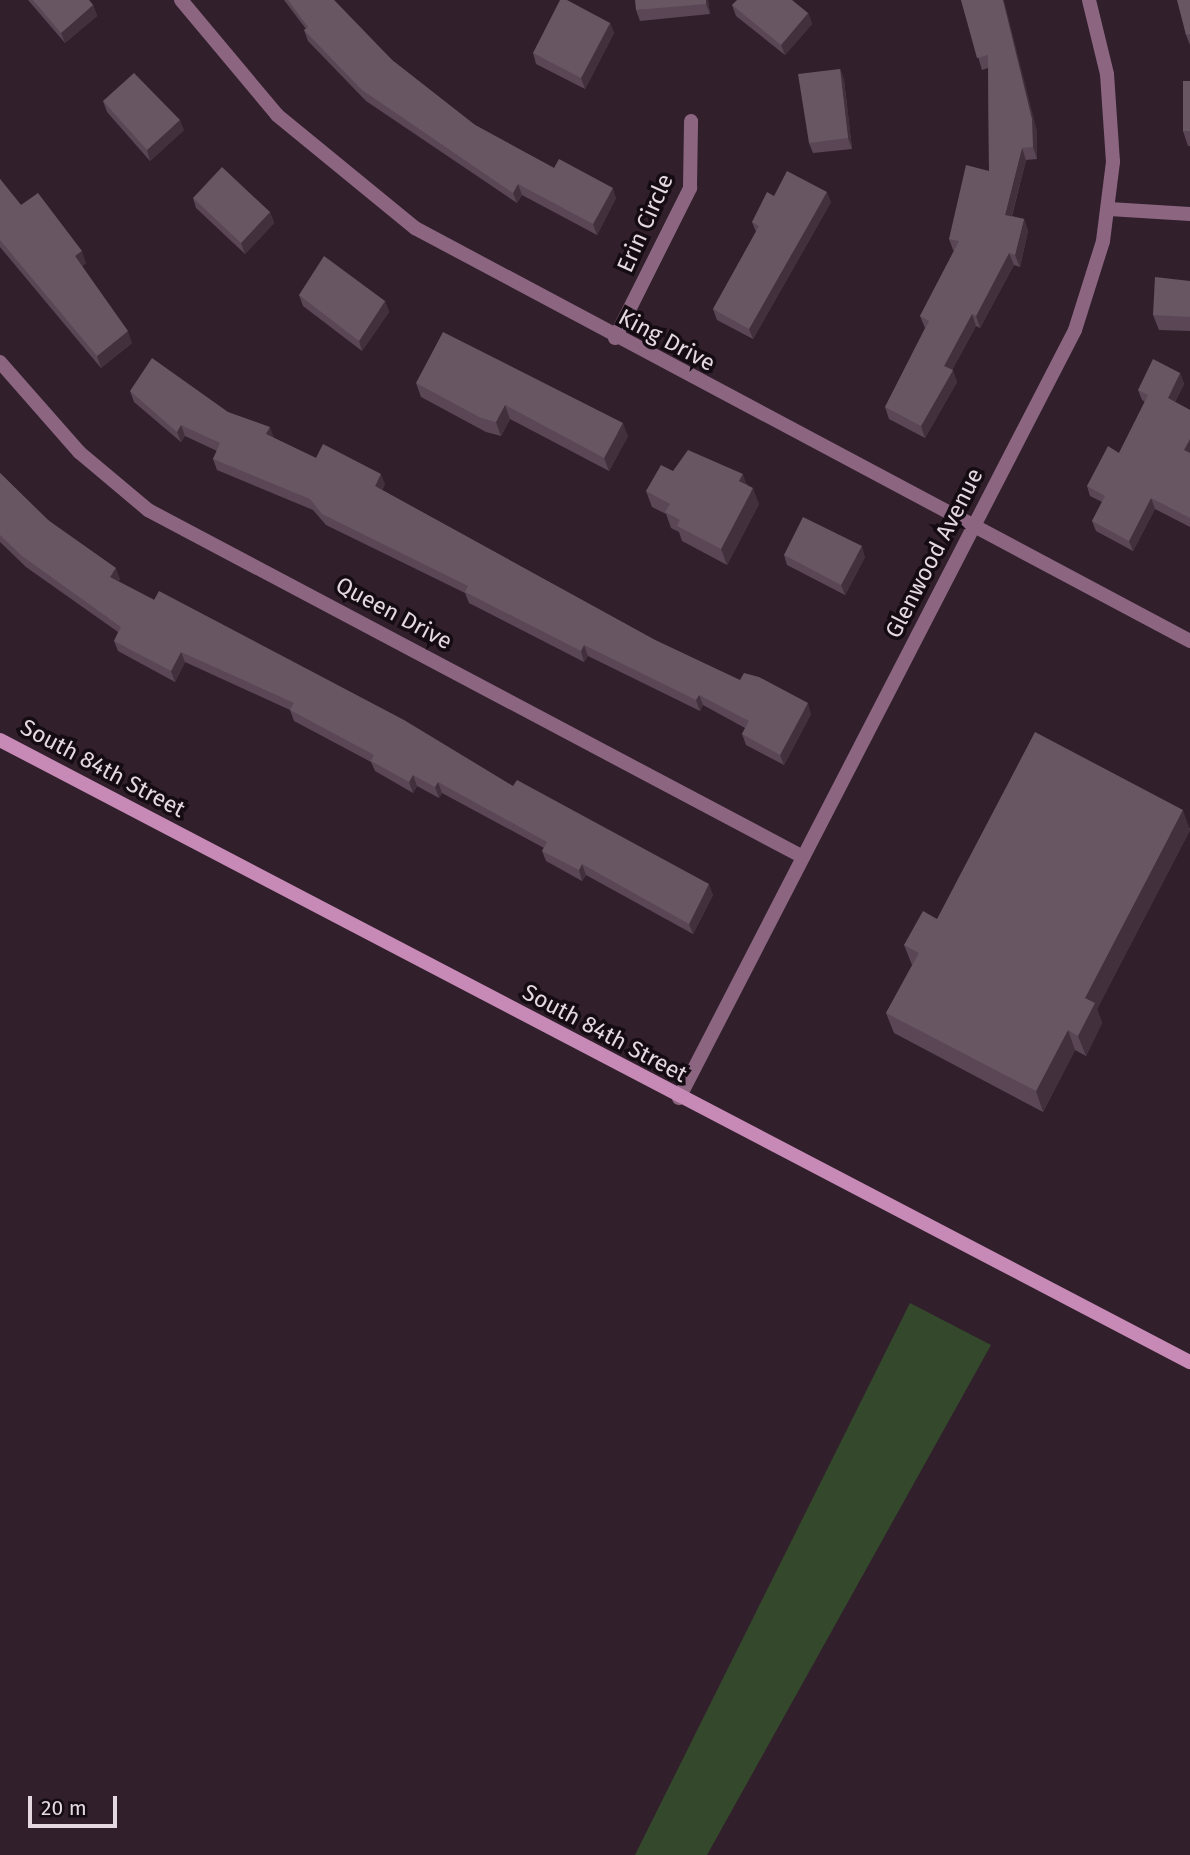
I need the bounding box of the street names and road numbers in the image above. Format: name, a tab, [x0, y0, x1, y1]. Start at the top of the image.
street label: Erin Circle	[611, 170, 679, 276]
street label: King Drive	[614, 303, 720, 377]
street label: Glenwood Avenue	[879, 464, 989, 642]
street label: Queen Drive	[331, 571, 457, 655]
street label: South 84th Street	[16, 713, 190, 823]
street label: South 84th Street	[518, 978, 692, 1088]

